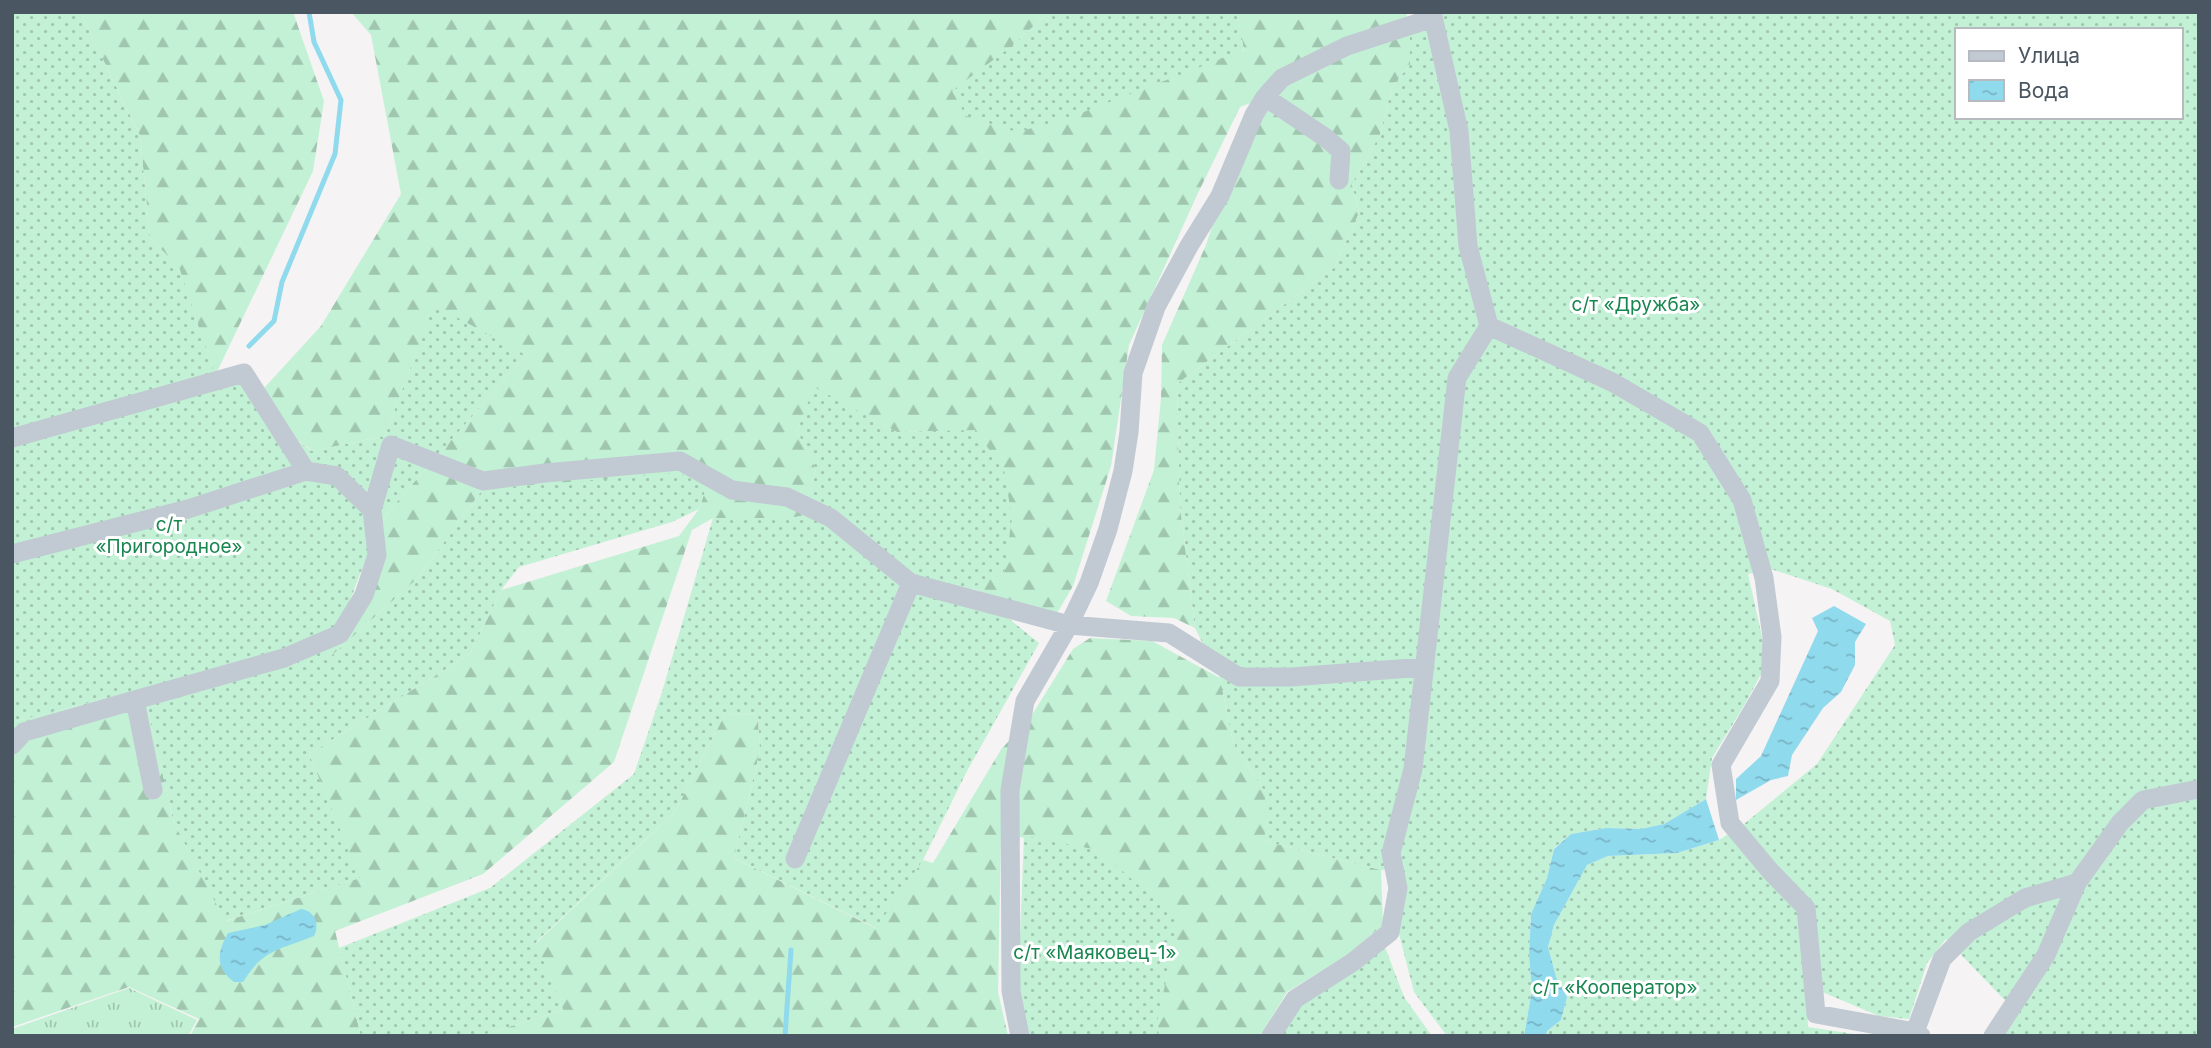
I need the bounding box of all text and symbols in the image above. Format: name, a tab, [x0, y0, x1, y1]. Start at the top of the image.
legend	[1955, 28, 2183, 119]
text: Улица	[2018, 43, 2080, 68]
text: Вода	[2018, 78, 2069, 103]
park label: с/т «Дружба»	[1572, 293, 1700, 316]
park label: с/т «Пригородное»	[95, 513, 243, 558]
park label: с/т «Маяковец-1»	[1013, 941, 1177, 964]
park label: с/т «Кооператор»	[1532, 976, 1698, 999]

